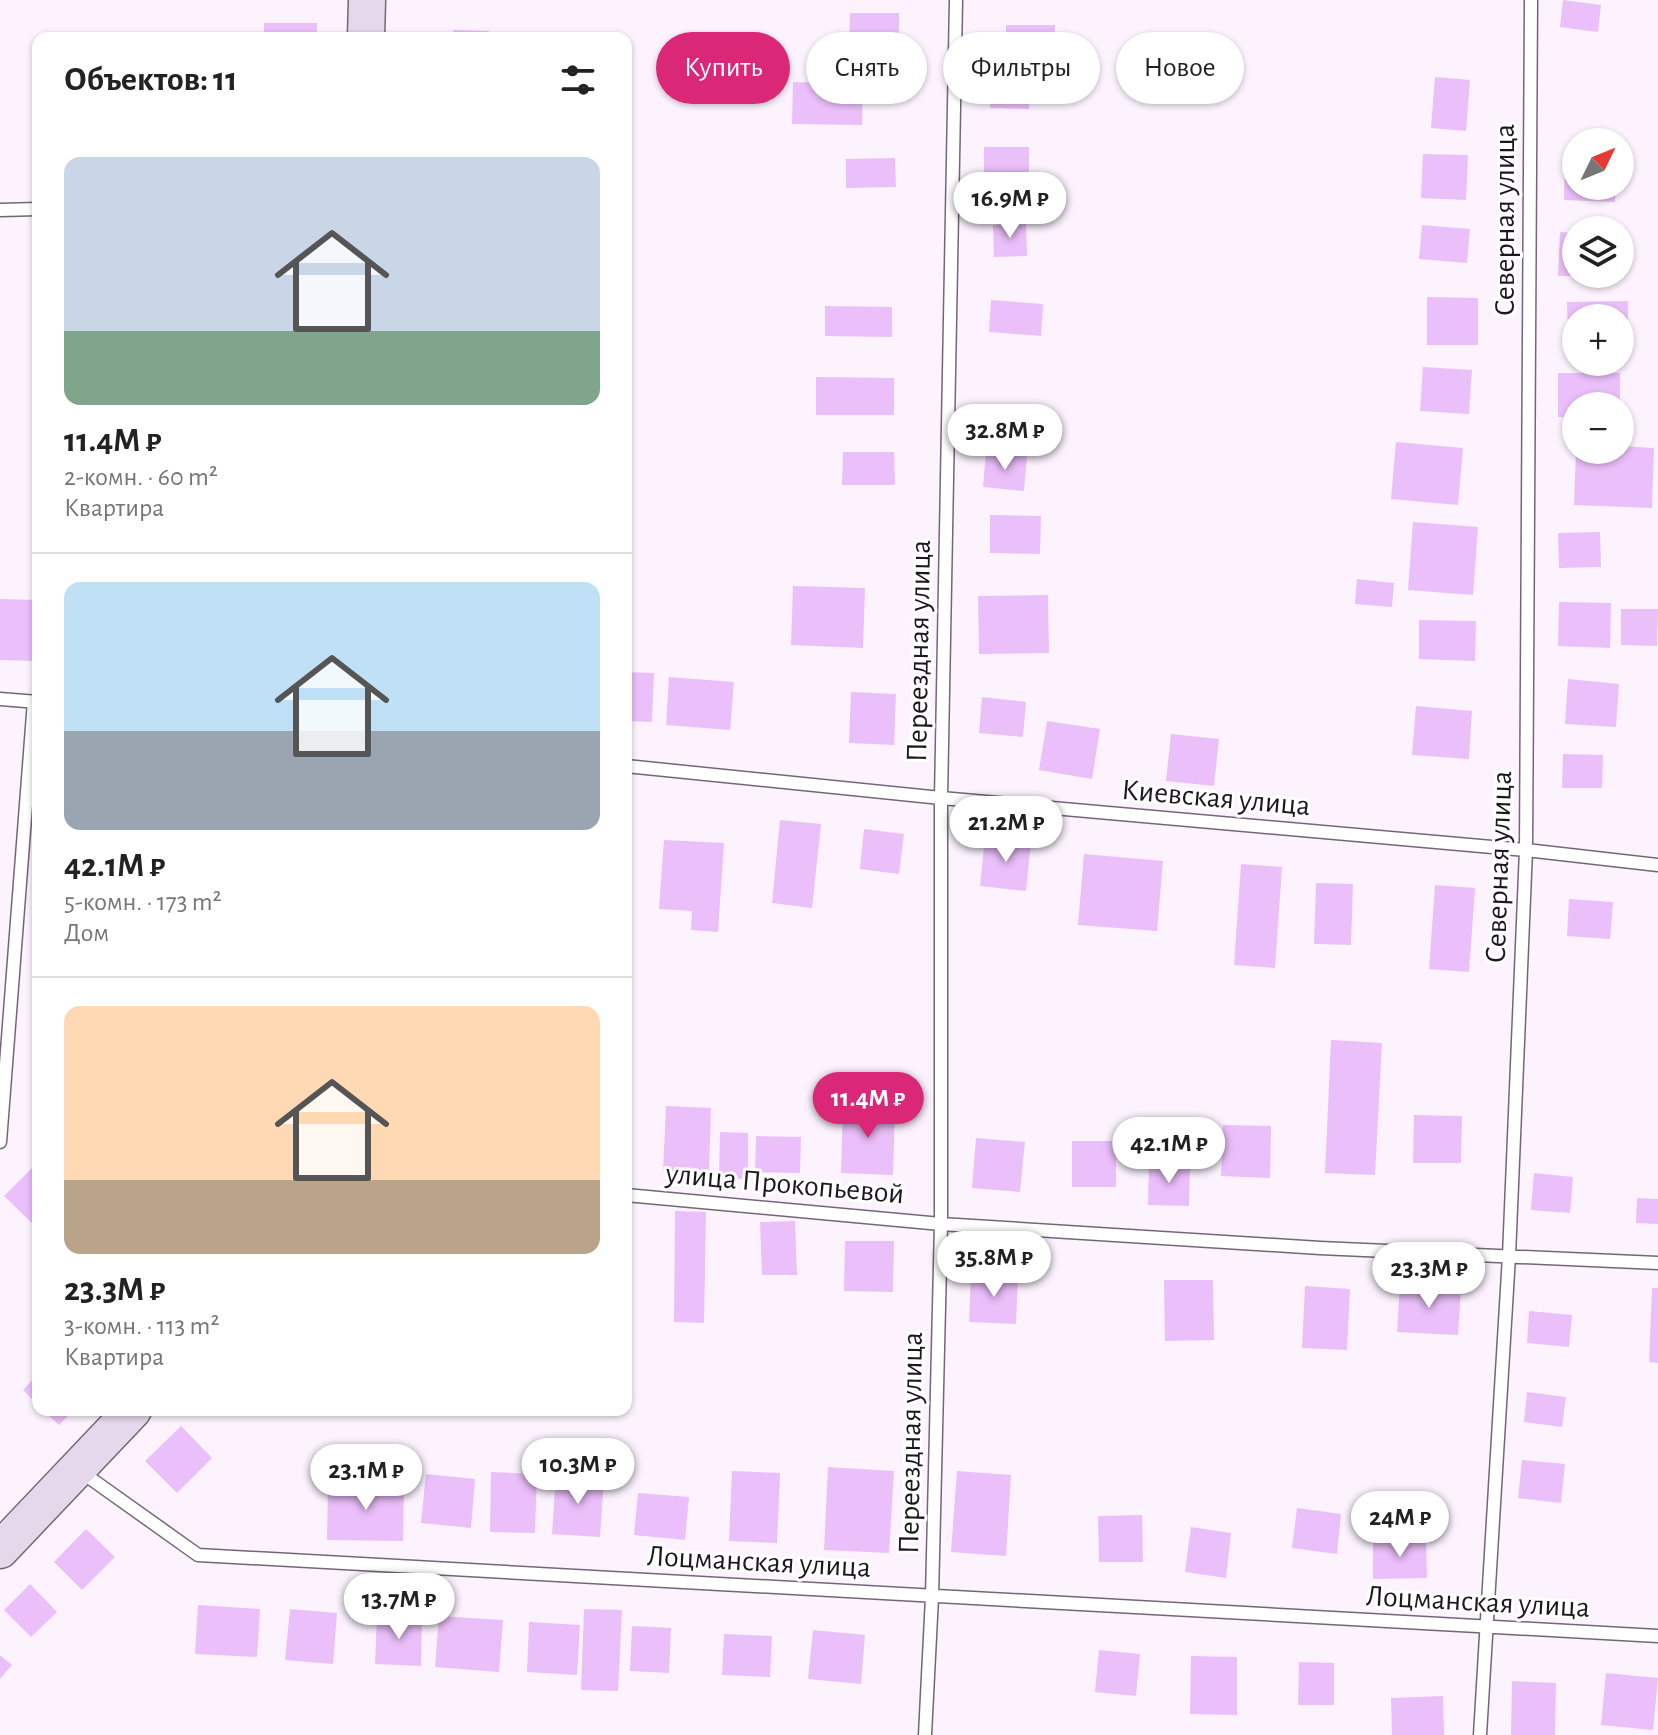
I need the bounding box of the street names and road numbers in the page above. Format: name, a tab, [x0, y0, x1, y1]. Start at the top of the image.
street label: Северная улица	[1490, 124, 1520, 316]
street label: Переездная улица	[902, 540, 936, 762]
street label: Северная улица	[1481, 770, 1517, 964]
street label: Киевская улица	[1120, 775, 1312, 821]
street label: улица Прокопьевой	[663, 1159, 905, 1209]
street label: Переездная улица	[894, 1332, 928, 1554]
street label: Лоцманская улица	[646, 1541, 872, 1583]
street label: Лоцманская улица	[1365, 1581, 1591, 1623]

